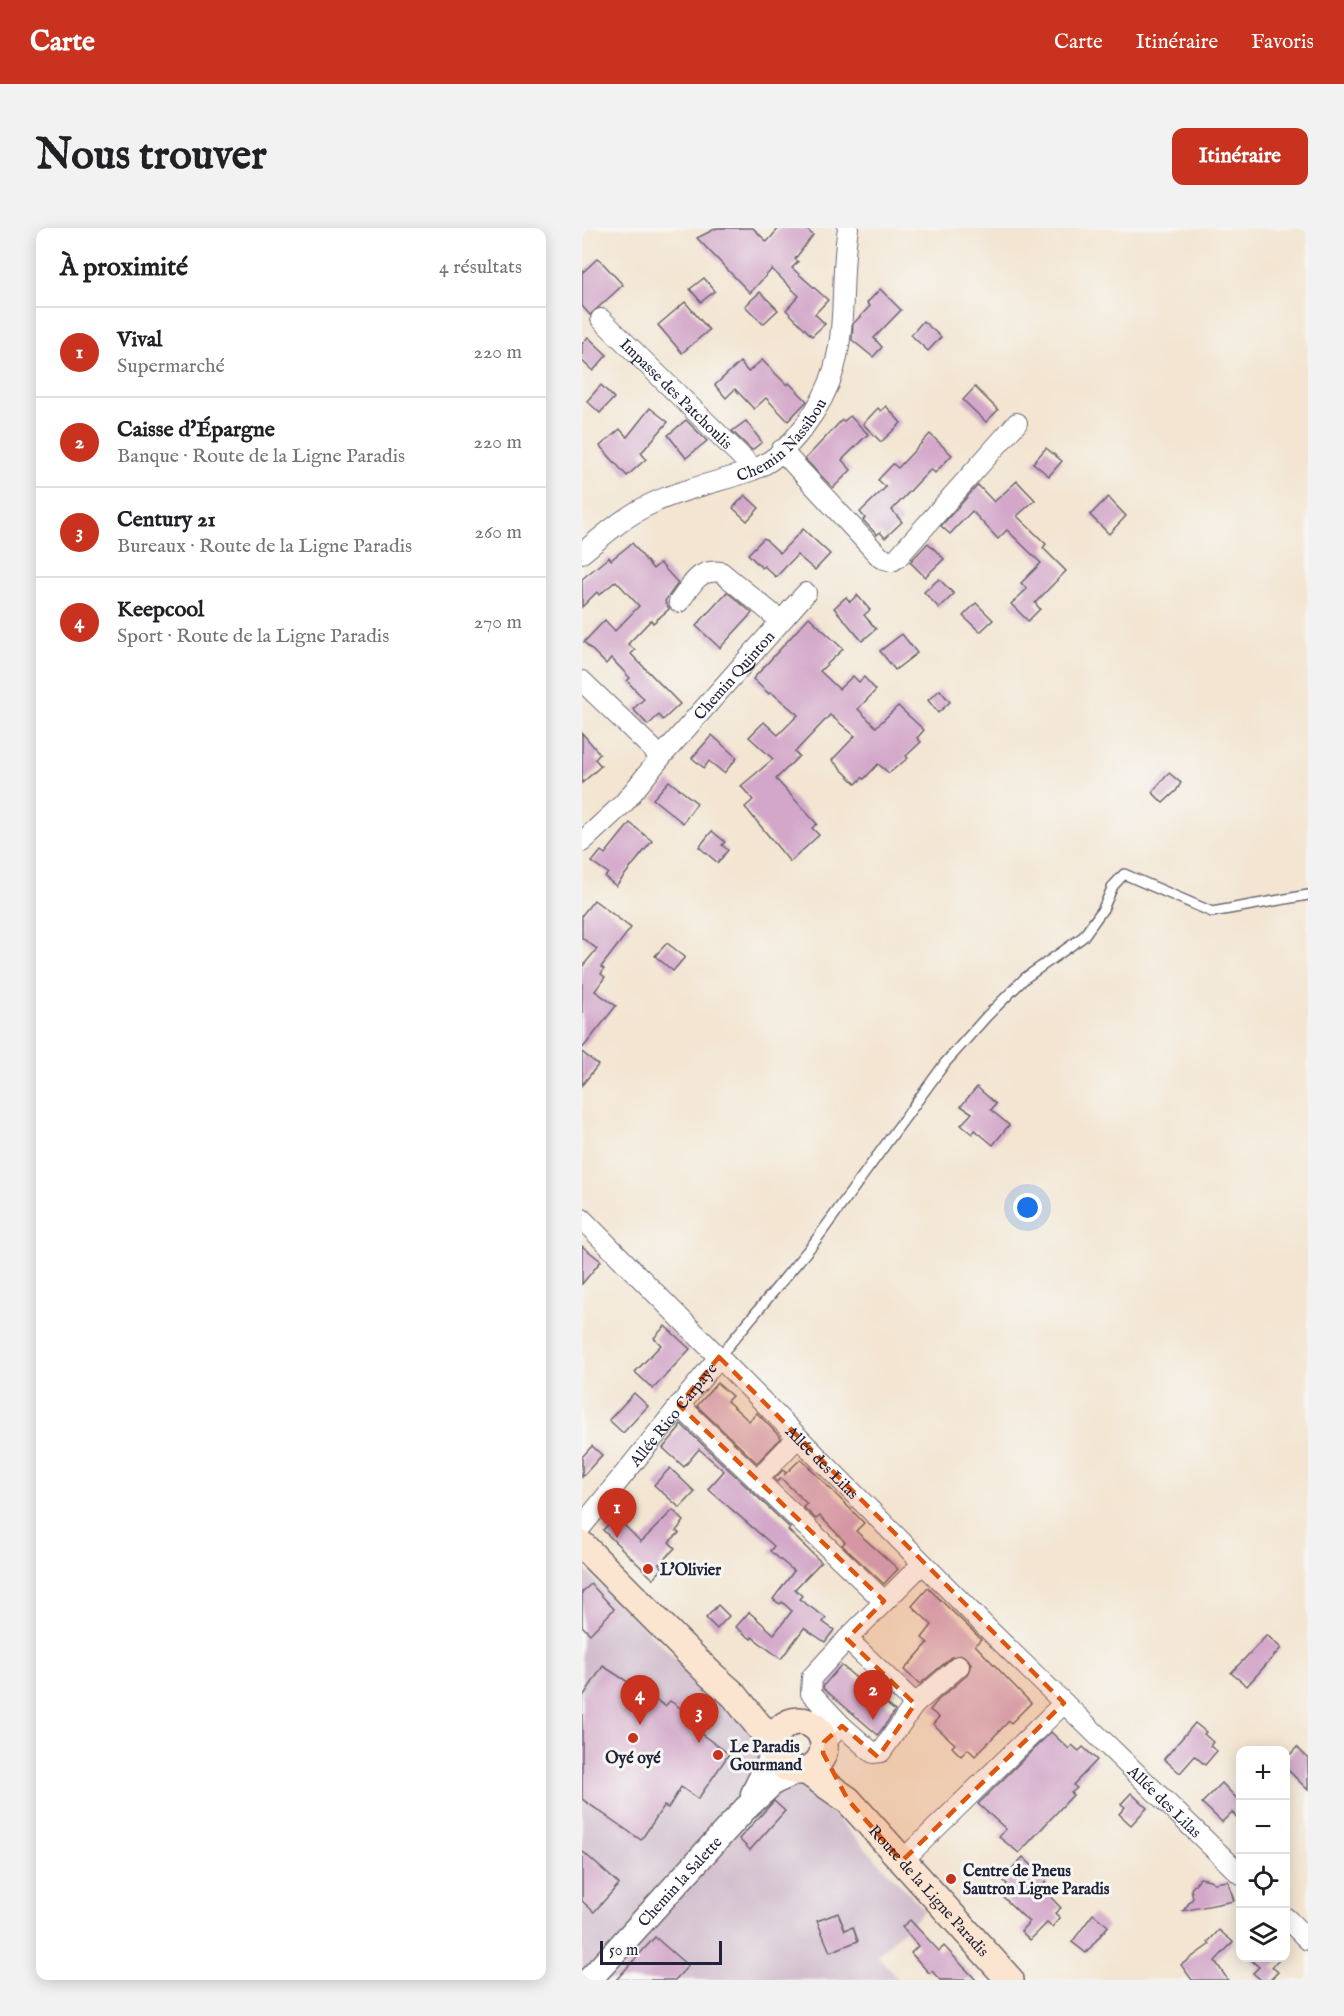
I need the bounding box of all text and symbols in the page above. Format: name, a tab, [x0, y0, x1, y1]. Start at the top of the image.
text: Carte	[30, 25, 95, 60]
text: Carte	[1054, 29, 1103, 56]
text: Itinéraire	[1136, 29, 1218, 56]
text: Favoris	[1251, 29, 1314, 56]
button: Itinéraire	[1172, 128, 1308, 185]
text: Nous trouver	[36, 130, 267, 183]
text: À proximité	[60, 251, 188, 284]
text: 4 résultats	[439, 255, 522, 280]
text: Vival	[117, 326, 162, 354]
street label: Impasse des Patchoulis	[615, 335, 736, 455]
text: 1	[76, 340, 83, 365]
text: 220 m	[474, 340, 522, 365]
text: Supermarché	[117, 354, 225, 379]
street label: Chemin Nassibou	[734, 395, 832, 487]
text: Caisse d'Épargne	[117, 416, 275, 444]
text: 2	[75, 430, 84, 455]
text: 220 m	[474, 430, 522, 455]
text: Banque · Route de la Ligne Paradis	[117, 444, 405, 469]
text: Century 21	[117, 506, 216, 534]
text: 3	[76, 520, 83, 545]
text: 260 m	[475, 520, 522, 545]
text: Bureaux · Route de la Ligne Paradis	[117, 534, 412, 559]
text: Keepcool	[117, 596, 204, 624]
text: 4	[75, 610, 84, 635]
text: 270 m	[474, 610, 522, 635]
text: Sport · Route de la Ligne Paradis	[117, 624, 389, 649]
street label: Chemin Quinton	[690, 627, 780, 725]
your location	[1013, 1193, 1042, 1222]
street label: Allée Rico Carpaye	[626, 1359, 722, 1472]
street label: Allée des Lilas	[780, 1422, 862, 1505]
pin: 1	[597, 1488, 636, 1538]
place label: L'Olivier	[660, 1561, 721, 1581]
marker: L'Olivier	[641, 1562, 655, 1576]
pin: 2	[854, 1670, 892, 1720]
pin: 4	[620, 1676, 660, 1725]
pin: 3	[680, 1694, 718, 1743]
marker: Oyé oyé	[626, 1731, 640, 1745]
place label: Le Paradis Gourmand	[730, 1738, 802, 1776]
map controls	[1236, 1746, 1290, 1962]
button: +	[1236, 1746, 1290, 1800]
marker: Le Paradis Gourmand	[711, 1748, 725, 1762]
place label: Oyé oyé	[605, 1749, 661, 1769]
street label: Allée des Lilas	[1122, 1762, 1205, 1843]
button: −	[1236, 1800, 1290, 1854]
street label: Route de la Ligne Paradis	[863, 1822, 993, 1962]
street label: Chemin la Salette	[634, 1833, 727, 1932]
button: locate	[1236, 1854, 1290, 1908]
place label: Centre de Pneus Sautron Ligne Paradis	[963, 1862, 1110, 1900]
marker: Centre de Pneus Sautron Ligne Paradis	[944, 1872, 958, 1886]
button: layers	[1236, 1908, 1290, 1962]
scale bar	[600, 1938, 722, 1966]
text: 50 m	[609, 1941, 638, 1961]

